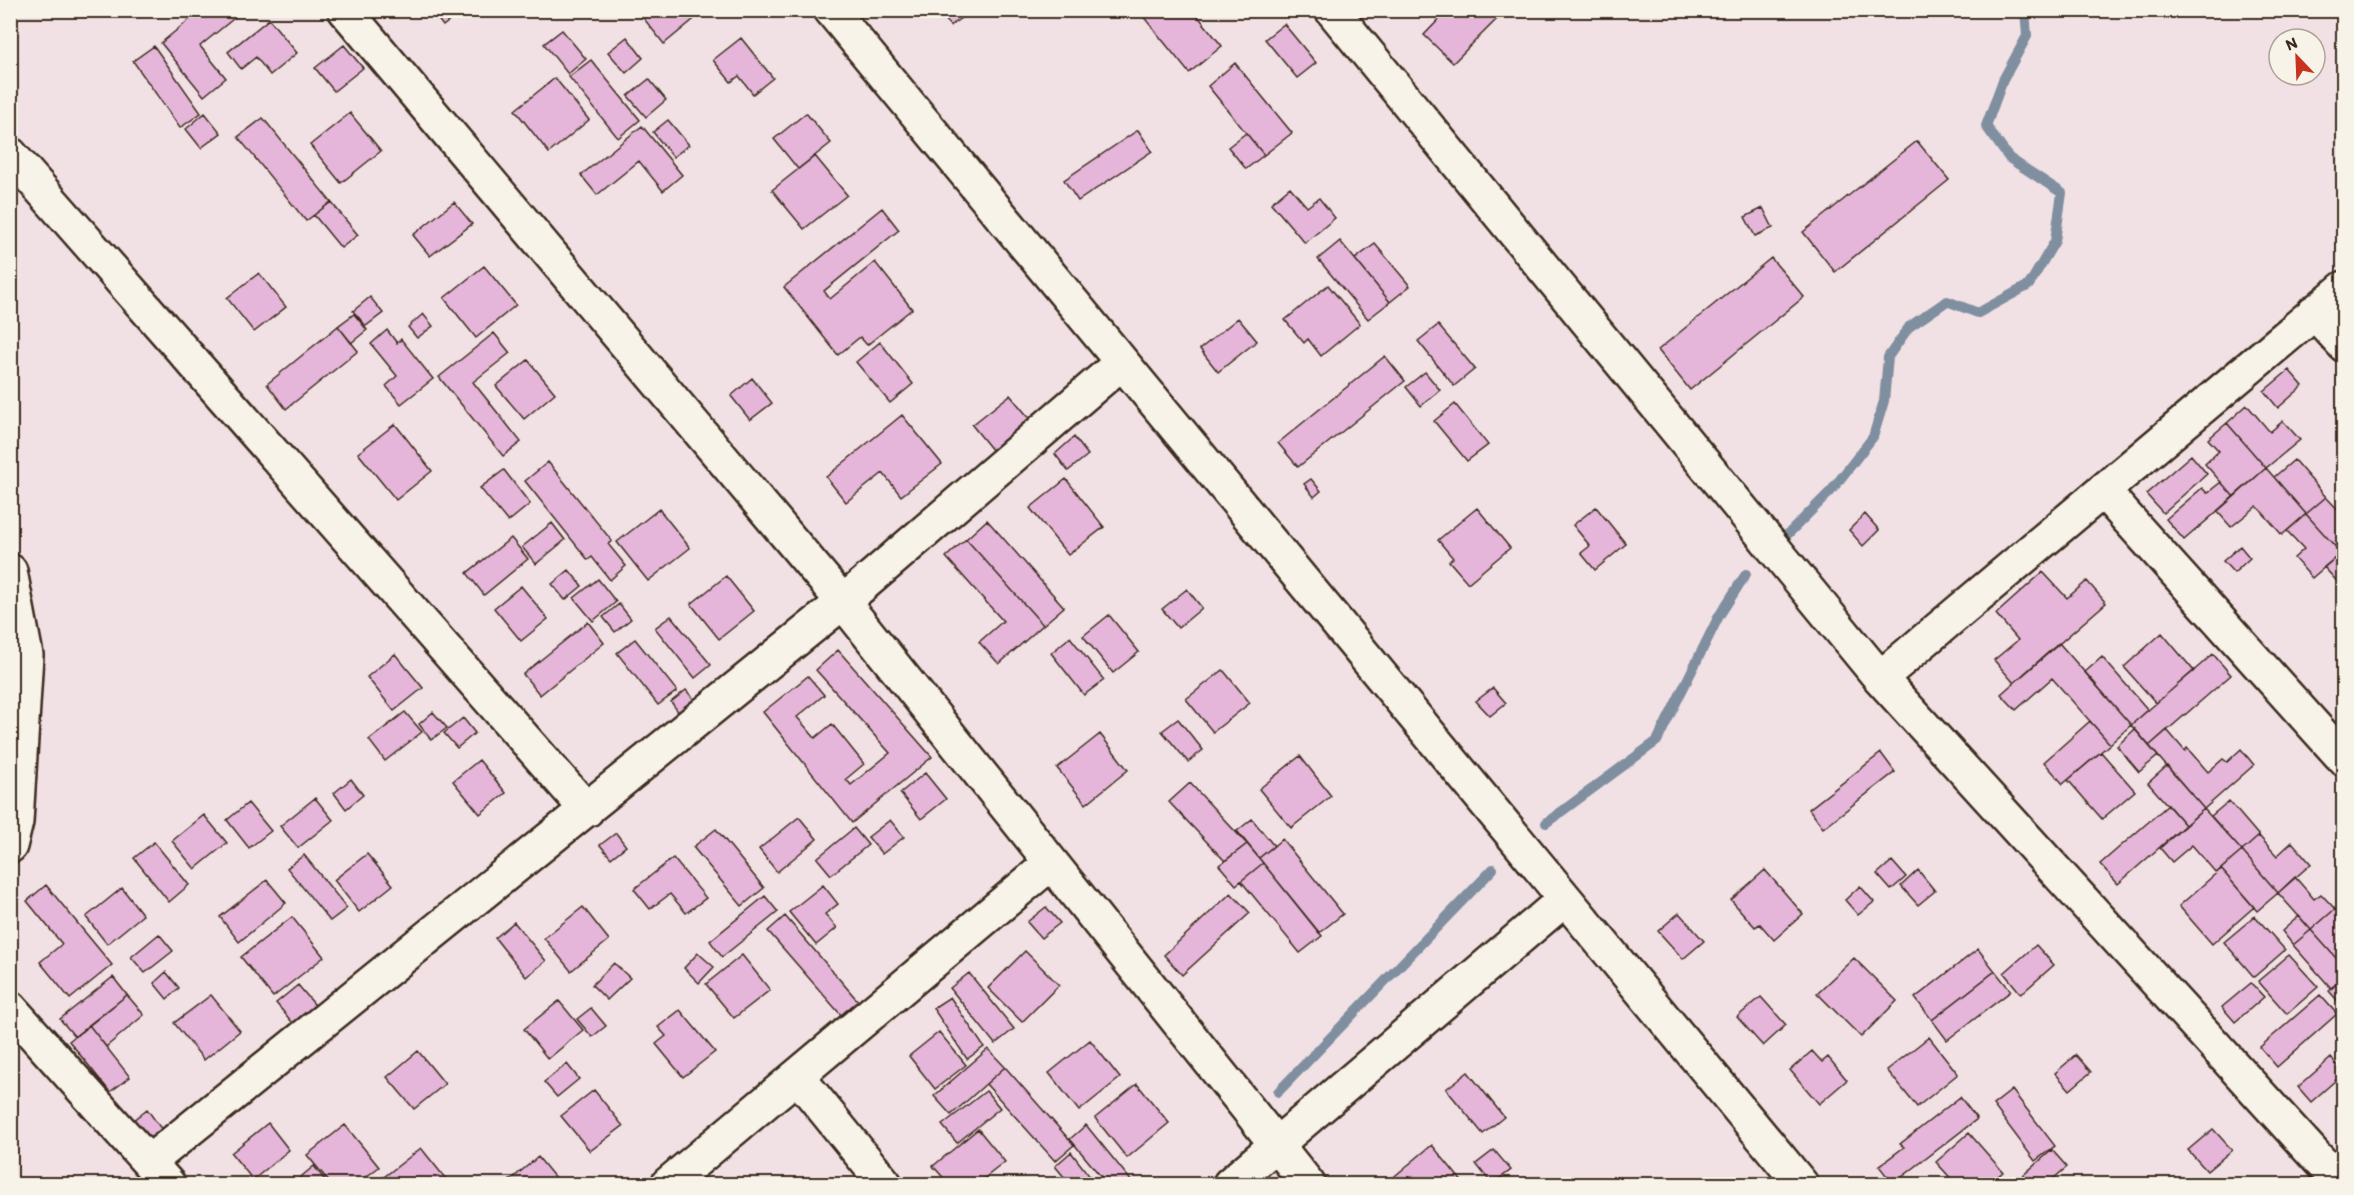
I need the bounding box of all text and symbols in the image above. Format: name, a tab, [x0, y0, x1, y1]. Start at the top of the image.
north arrow	[2267, 27, 2327, 87]
text: N	[2283, 33, 2300, 55]

